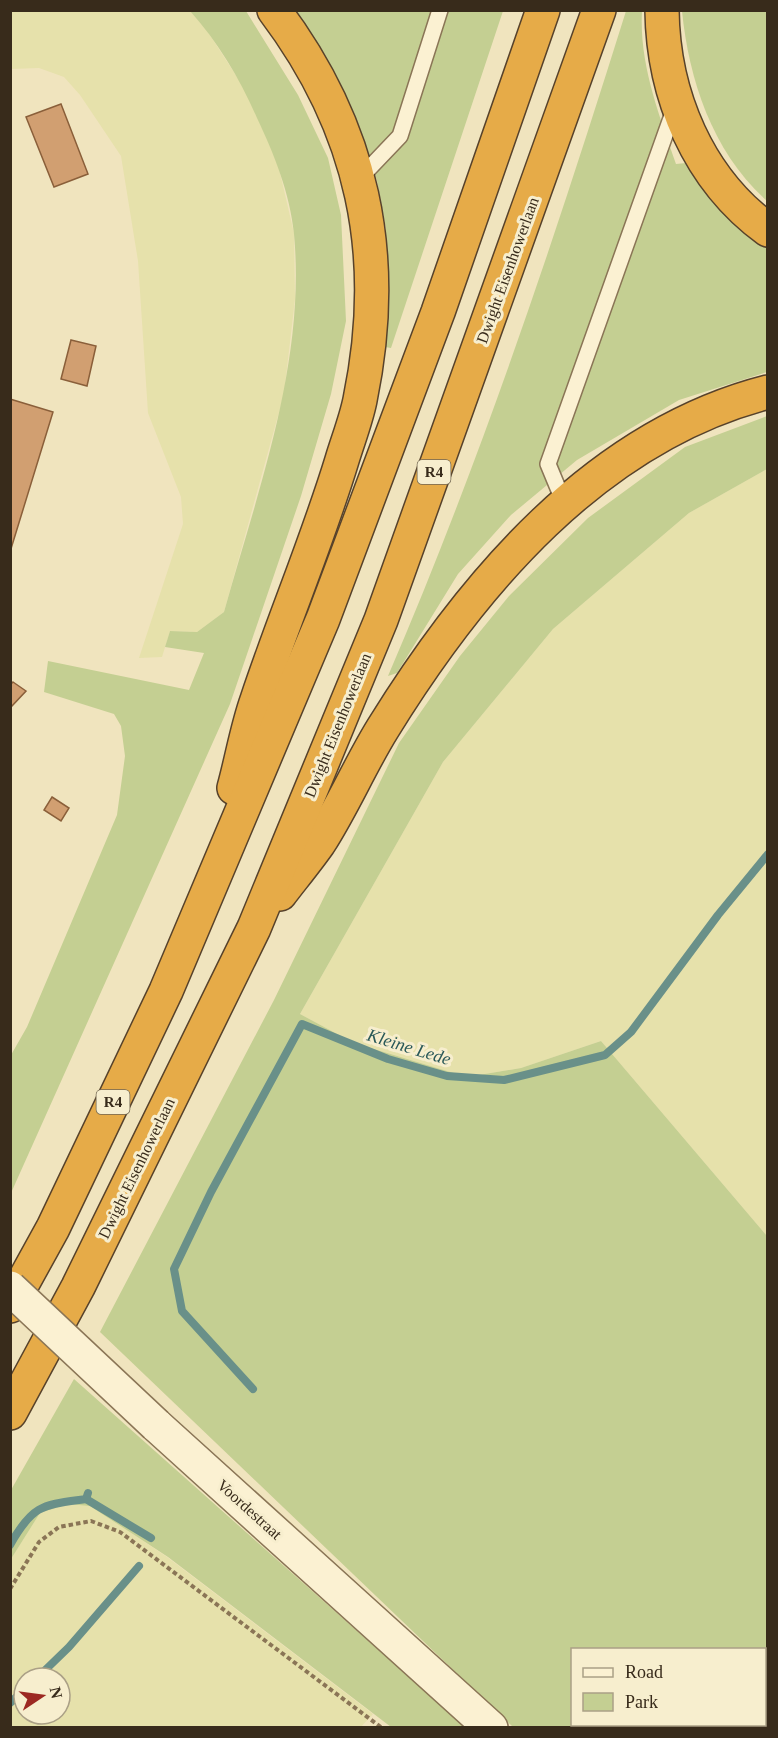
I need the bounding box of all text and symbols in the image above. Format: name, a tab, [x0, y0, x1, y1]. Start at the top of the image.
street label: Dwight Eisenhowerlaan	[473, 195, 543, 346]
road number: R4	[418, 460, 450, 484]
street label: Dwight Eisenhowerlaan	[301, 651, 375, 800]
water label: Kleine Lede	[364, 1025, 453, 1069]
road number: R4	[96, 1090, 130, 1114]
street label: Dwight Eisenhowerlaan	[95, 1095, 179, 1242]
street label: Voordestraat	[214, 1476, 286, 1543]
legend	[571, 1648, 766, 1726]
text: Road	[625, 1662, 663, 1682]
north arrow	[12, 1666, 72, 1726]
text: N	[47, 1685, 66, 1701]
text: Park	[625, 1692, 658, 1712]

